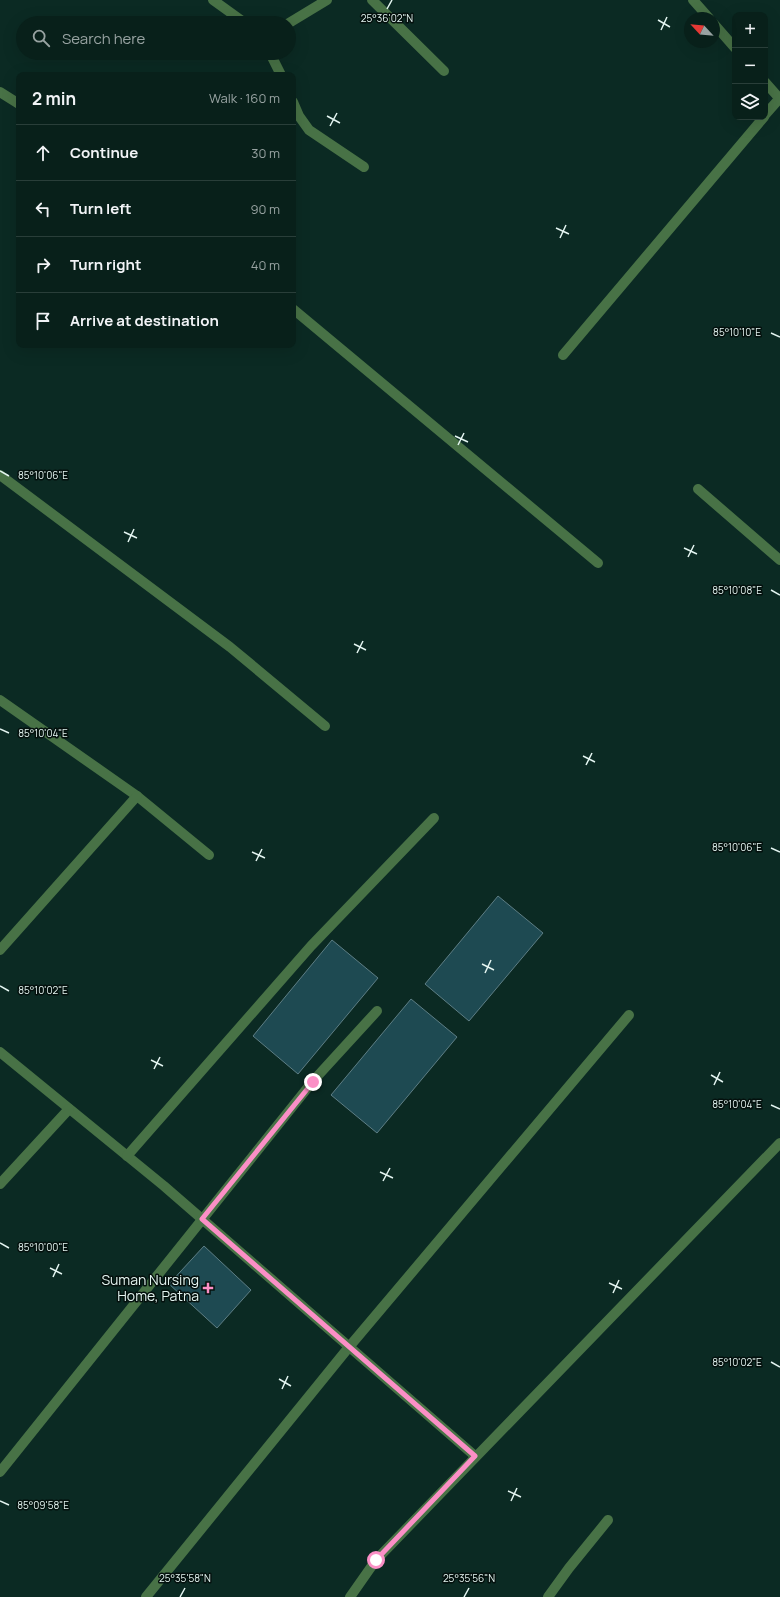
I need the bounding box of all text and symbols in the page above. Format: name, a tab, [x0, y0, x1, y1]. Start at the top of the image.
text: 25°36'02"N	[361, 11, 413, 25]
north arrow	[684, 12, 720, 48]
map controls	[732, 12, 768, 120]
button: +	[732, 12, 768, 48]
search box	[16, 16, 296, 60]
icon: search	[30, 27, 52, 49]
text: Search here	[62, 28, 145, 49]
button: −	[732, 48, 768, 84]
button: layers	[732, 84, 768, 120]
text: 2 min	[32, 87, 76, 110]
text: Walk · 160 m	[209, 89, 280, 107]
icon: ahead	[32, 142, 54, 164]
text: Continue	[70, 142, 138, 163]
text: 30 m	[251, 144, 280, 162]
icon: left	[32, 198, 54, 220]
text: Turn left	[70, 198, 132, 219]
text: 90 m	[250, 200, 280, 218]
icon: right	[32, 254, 54, 276]
text: Turn right	[70, 254, 141, 275]
text: 40 m	[251, 256, 280, 274]
icon: arrive	[32, 310, 54, 332]
text: Arrive at destination	[70, 310, 219, 331]
text: 85°10'10"E	[713, 325, 761, 339]
text: 85°10'06"E	[18, 468, 68, 482]
text: 85°10'08"E	[712, 583, 762, 597]
text: 85°10'04"E	[18, 726, 68, 740]
text: 85°10'06"E	[712, 840, 762, 854]
text: 85°10'02"E	[18, 983, 68, 997]
route end	[304, 1073, 322, 1091]
text: 85°10'04"E	[712, 1097, 762, 1111]
text: 85°10'00"E	[18, 1240, 68, 1254]
place label: Suman Nursing Home, Patna	[101, 1270, 199, 1305]
marker: Suman Nursing Home, Patna	[202, 1282, 214, 1294]
text: 85°10'02"E	[712, 1355, 762, 1369]
text: 85°09'58"E	[17, 1498, 69, 1512]
route start	[367, 1551, 385, 1569]
text: 25°35'58"N	[159, 1571, 211, 1585]
text: 25°35'56"N	[443, 1571, 495, 1585]

